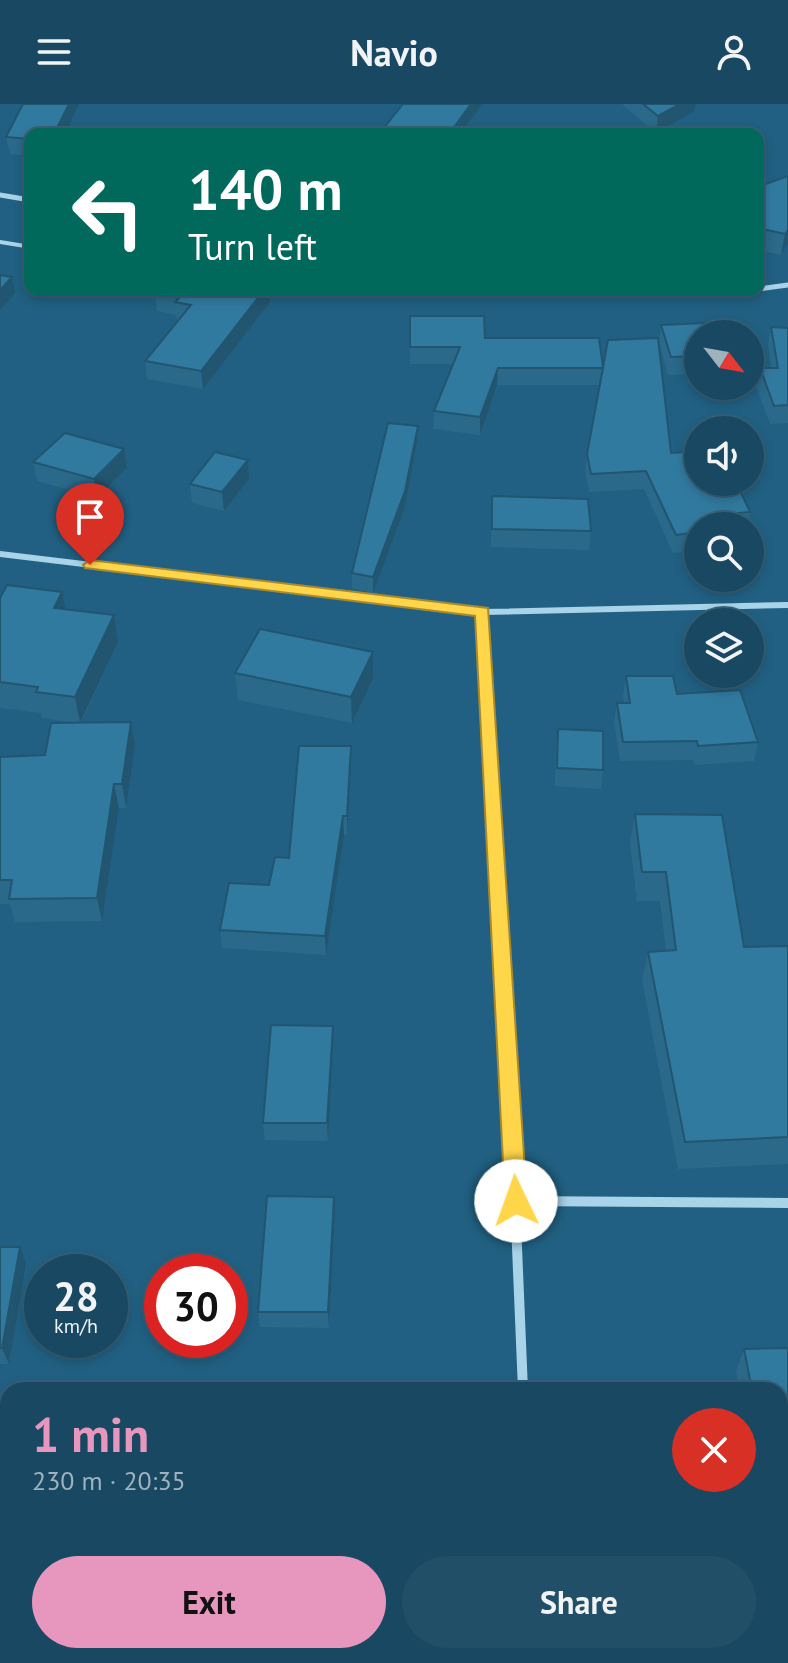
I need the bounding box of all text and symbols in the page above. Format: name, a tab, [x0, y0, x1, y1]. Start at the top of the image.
text: Navio	[350, 29, 438, 76]
icon: menu	[32, 30, 76, 74]
icon: person	[712, 30, 756, 74]
text: 140 m	[188, 153, 343, 225]
icon: left	[56, 160, 160, 264]
text: Turn left	[188, 223, 317, 270]
north arrow	[684, 320, 764, 400]
map controls	[684, 320, 764, 688]
button: sound	[684, 416, 764, 496]
pin	[56, 483, 124, 565]
icon: arrive	[68, 495, 112, 539]
button: search	[684, 512, 764, 592]
button: layers	[684, 608, 764, 688]
position arrow	[474, 1159, 558, 1243]
speed limit sign: 30	[144, 1254, 248, 1358]
text: 28	[53, 1270, 99, 1322]
text: km/h	[54, 1313, 98, 1339]
text: 1 min	[32, 1403, 149, 1465]
button: close	[672, 1408, 756, 1492]
text: 230 m · 20:35	[32, 1464, 186, 1497]
button: Exit	[32, 1556, 386, 1648]
button: Share	[402, 1556, 756, 1648]

